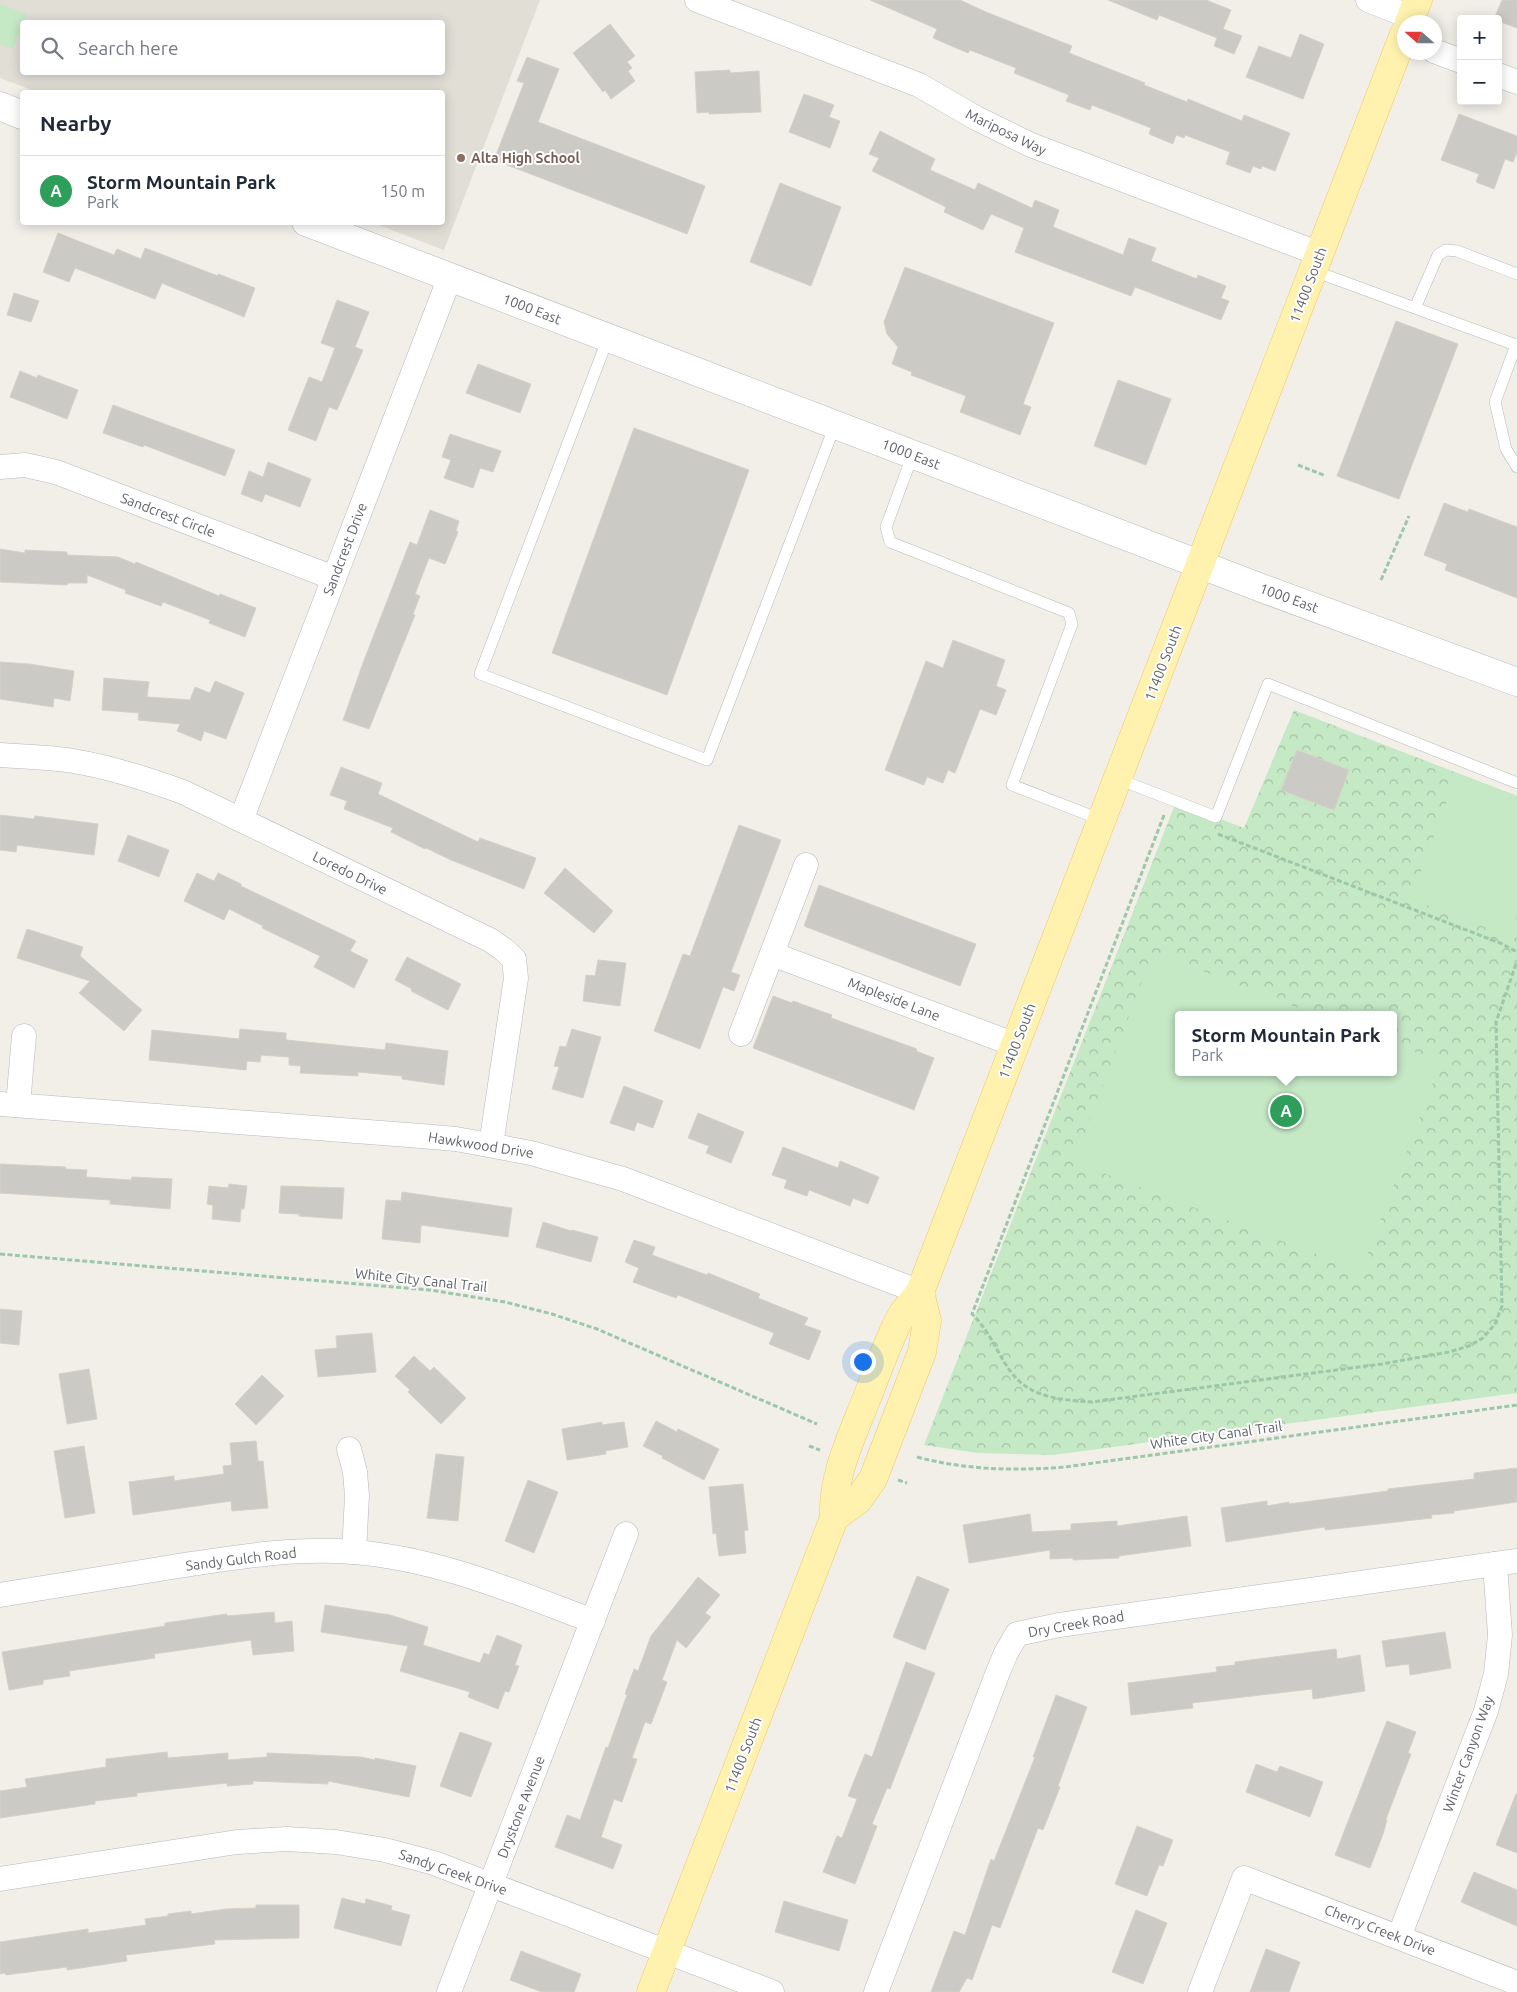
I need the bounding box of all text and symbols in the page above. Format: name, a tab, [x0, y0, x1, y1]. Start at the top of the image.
north arrow	[1397, 15, 1442, 60]
map controls	[1457, 15, 1502, 105]
button: +	[1457, 15, 1502, 60]
search box	[20, 20, 445, 75]
icon: search	[38, 34, 66, 62]
text: Search here	[78, 37, 178, 59]
button: −	[1457, 60, 1502, 105]
street label: Mariposa Way	[963, 106, 1049, 158]
text: Nearby	[40, 111, 111, 135]
place label: Alta High School	[471, 150, 580, 166]
marker: Alta High School	[455, 152, 467, 164]
text: Storm Mountain Park	[87, 171, 276, 193]
text: A	[50, 182, 62, 200]
text: 150 m	[380, 182, 425, 200]
text: Park	[87, 193, 119, 211]
street label: 11400 South	[1286, 245, 1330, 325]
street label: 1000 East	[500, 291, 564, 328]
street label: 1000 East	[879, 436, 943, 473]
street label: Sandcrest Circle	[118, 490, 218, 540]
street label: Sandcrest Drive	[320, 500, 370, 598]
street label: 1000 East	[1257, 580, 1321, 616]
street label: 11400 South	[1141, 623, 1185, 703]
street label: Loredo Drive	[310, 848, 390, 898]
street label: Mapleside Lane	[846, 974, 942, 1024]
street label: 11400 South	[995, 1001, 1039, 1081]
popup	[1175, 1011, 1397, 1076]
text: Storm Mountain Park	[1192, 1024, 1381, 1046]
text: Park	[1192, 1046, 1223, 1064]
pin: A	[1270, 1092, 1302, 1130]
street label: Hawkwood Drive	[427, 1129, 535, 1161]
street label: White City Canal Trail	[354, 1265, 488, 1295]
your location	[850, 1349, 876, 1375]
street label: White City Canal Trail	[1149, 1418, 1283, 1452]
street label: Sandy Gulch Road	[185, 1544, 297, 1574]
street label: Dry Creek Road	[1027, 1608, 1125, 1640]
street label: Winter Canyon Way	[1439, 1693, 1497, 1814]
street label: 11400 South	[721, 1715, 765, 1795]
street label: Drystone Avenue	[494, 1754, 548, 1860]
street label: Sandy Creek Drive	[397, 1846, 509, 1898]
street label: Cherry Creek Drive	[1322, 1901, 1438, 1959]

